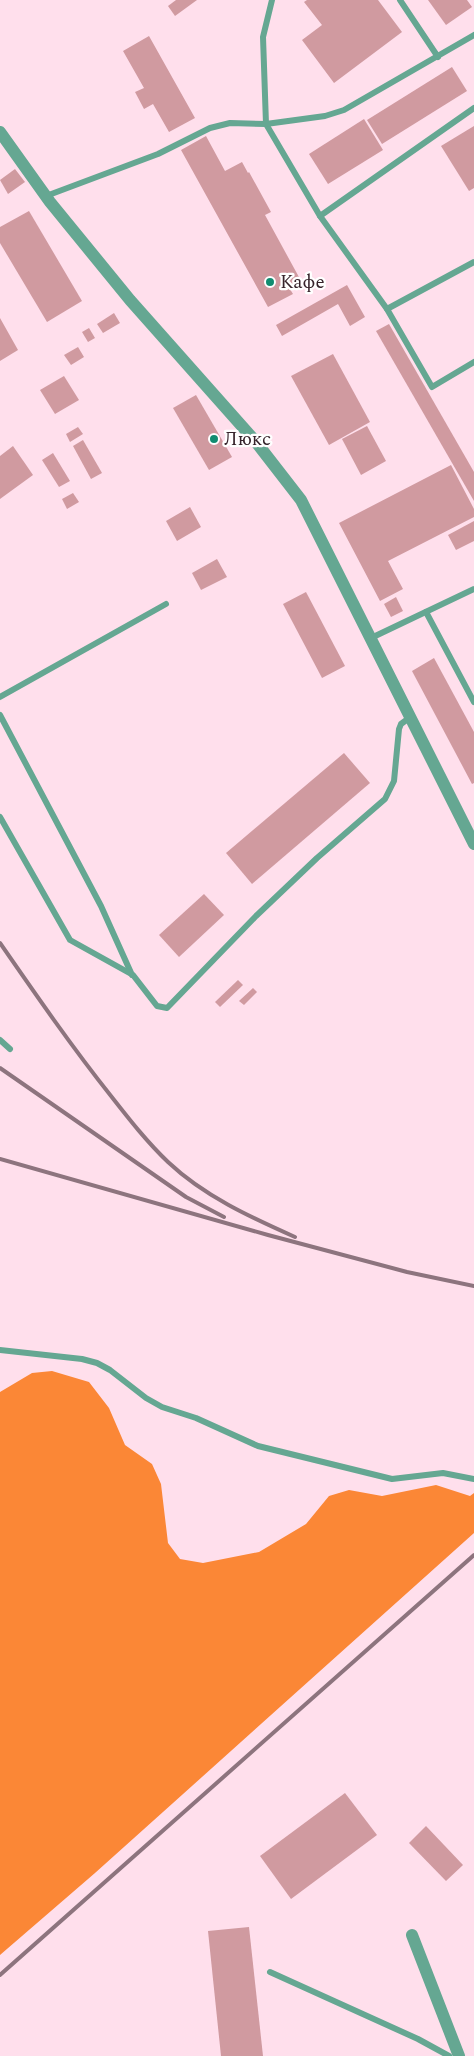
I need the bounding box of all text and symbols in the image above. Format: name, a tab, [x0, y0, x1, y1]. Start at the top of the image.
place label: Кафе	[280, 268, 325, 297]
marker: Кафе	[264, 276, 276, 288]
place label: Люкс	[224, 425, 271, 454]
marker: Люкс	[208, 433, 220, 445]

